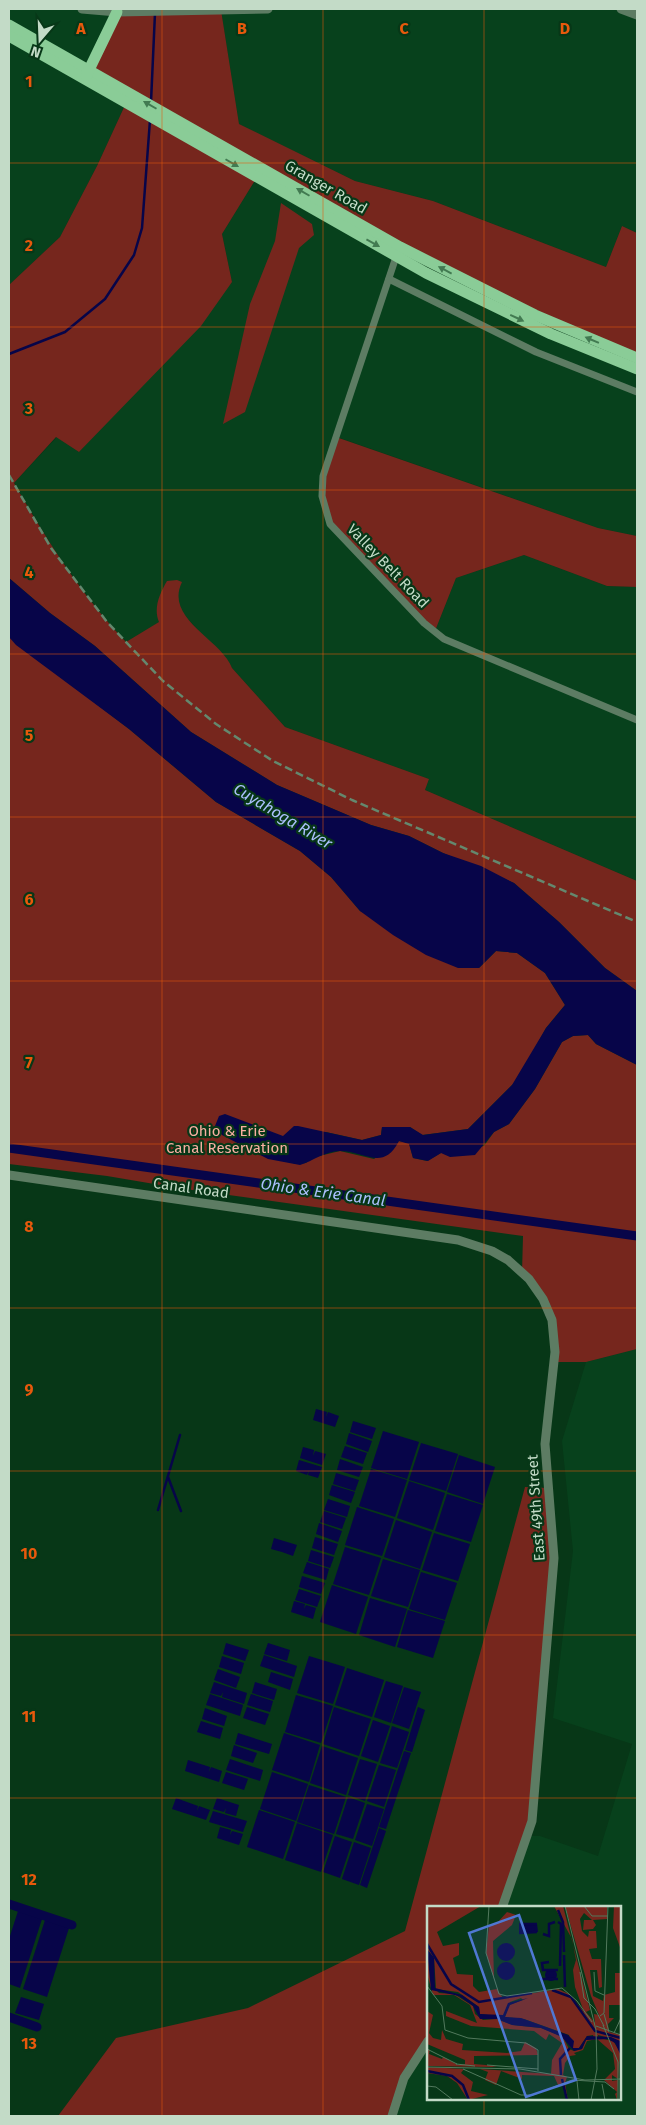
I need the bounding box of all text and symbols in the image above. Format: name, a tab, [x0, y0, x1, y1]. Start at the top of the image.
north arrow	[15, 15, 65, 65]
text: A	[75, 19, 86, 38]
text: B	[237, 19, 247, 38]
text: C	[399, 19, 409, 38]
text: D	[560, 19, 570, 38]
text: N	[29, 42, 43, 61]
text: 1	[25, 72, 33, 91]
one-way arrow	[143, 101, 158, 109]
street label: Granger Road	[282, 156, 370, 218]
one-way arrow	[224, 159, 239, 167]
one-way arrow	[296, 187, 310, 196]
text: 2	[25, 236, 33, 255]
one-way arrow	[366, 238, 380, 247]
one-way arrow	[438, 266, 452, 274]
one-way arrow	[510, 314, 524, 322]
one-way arrow	[584, 336, 599, 344]
text: 3	[24, 399, 33, 418]
street label: Valley Belt Road	[343, 520, 433, 612]
text: 4	[24, 563, 34, 582]
text: 5	[25, 726, 34, 745]
water label: Cuyahoga River	[230, 779, 337, 853]
text: 6	[24, 890, 34, 909]
text: 7	[25, 1053, 33, 1072]
park label: Ohio & Erie Canal Reservation	[166, 1122, 288, 1157]
street label: Canal Road	[152, 1174, 230, 1202]
water label: Ohio & Erie Canal	[259, 1174, 387, 1210]
text: 8	[24, 1217, 34, 1236]
text: 9	[25, 1380, 34, 1399]
street label: East 49th Street	[523, 1454, 549, 1562]
text: 10	[21, 1544, 37, 1563]
text: 11	[22, 1707, 36, 1726]
text: 12	[21, 1870, 37, 1889]
inset map	[427, 1906, 621, 2100]
text: 13	[21, 2034, 37, 2053]

